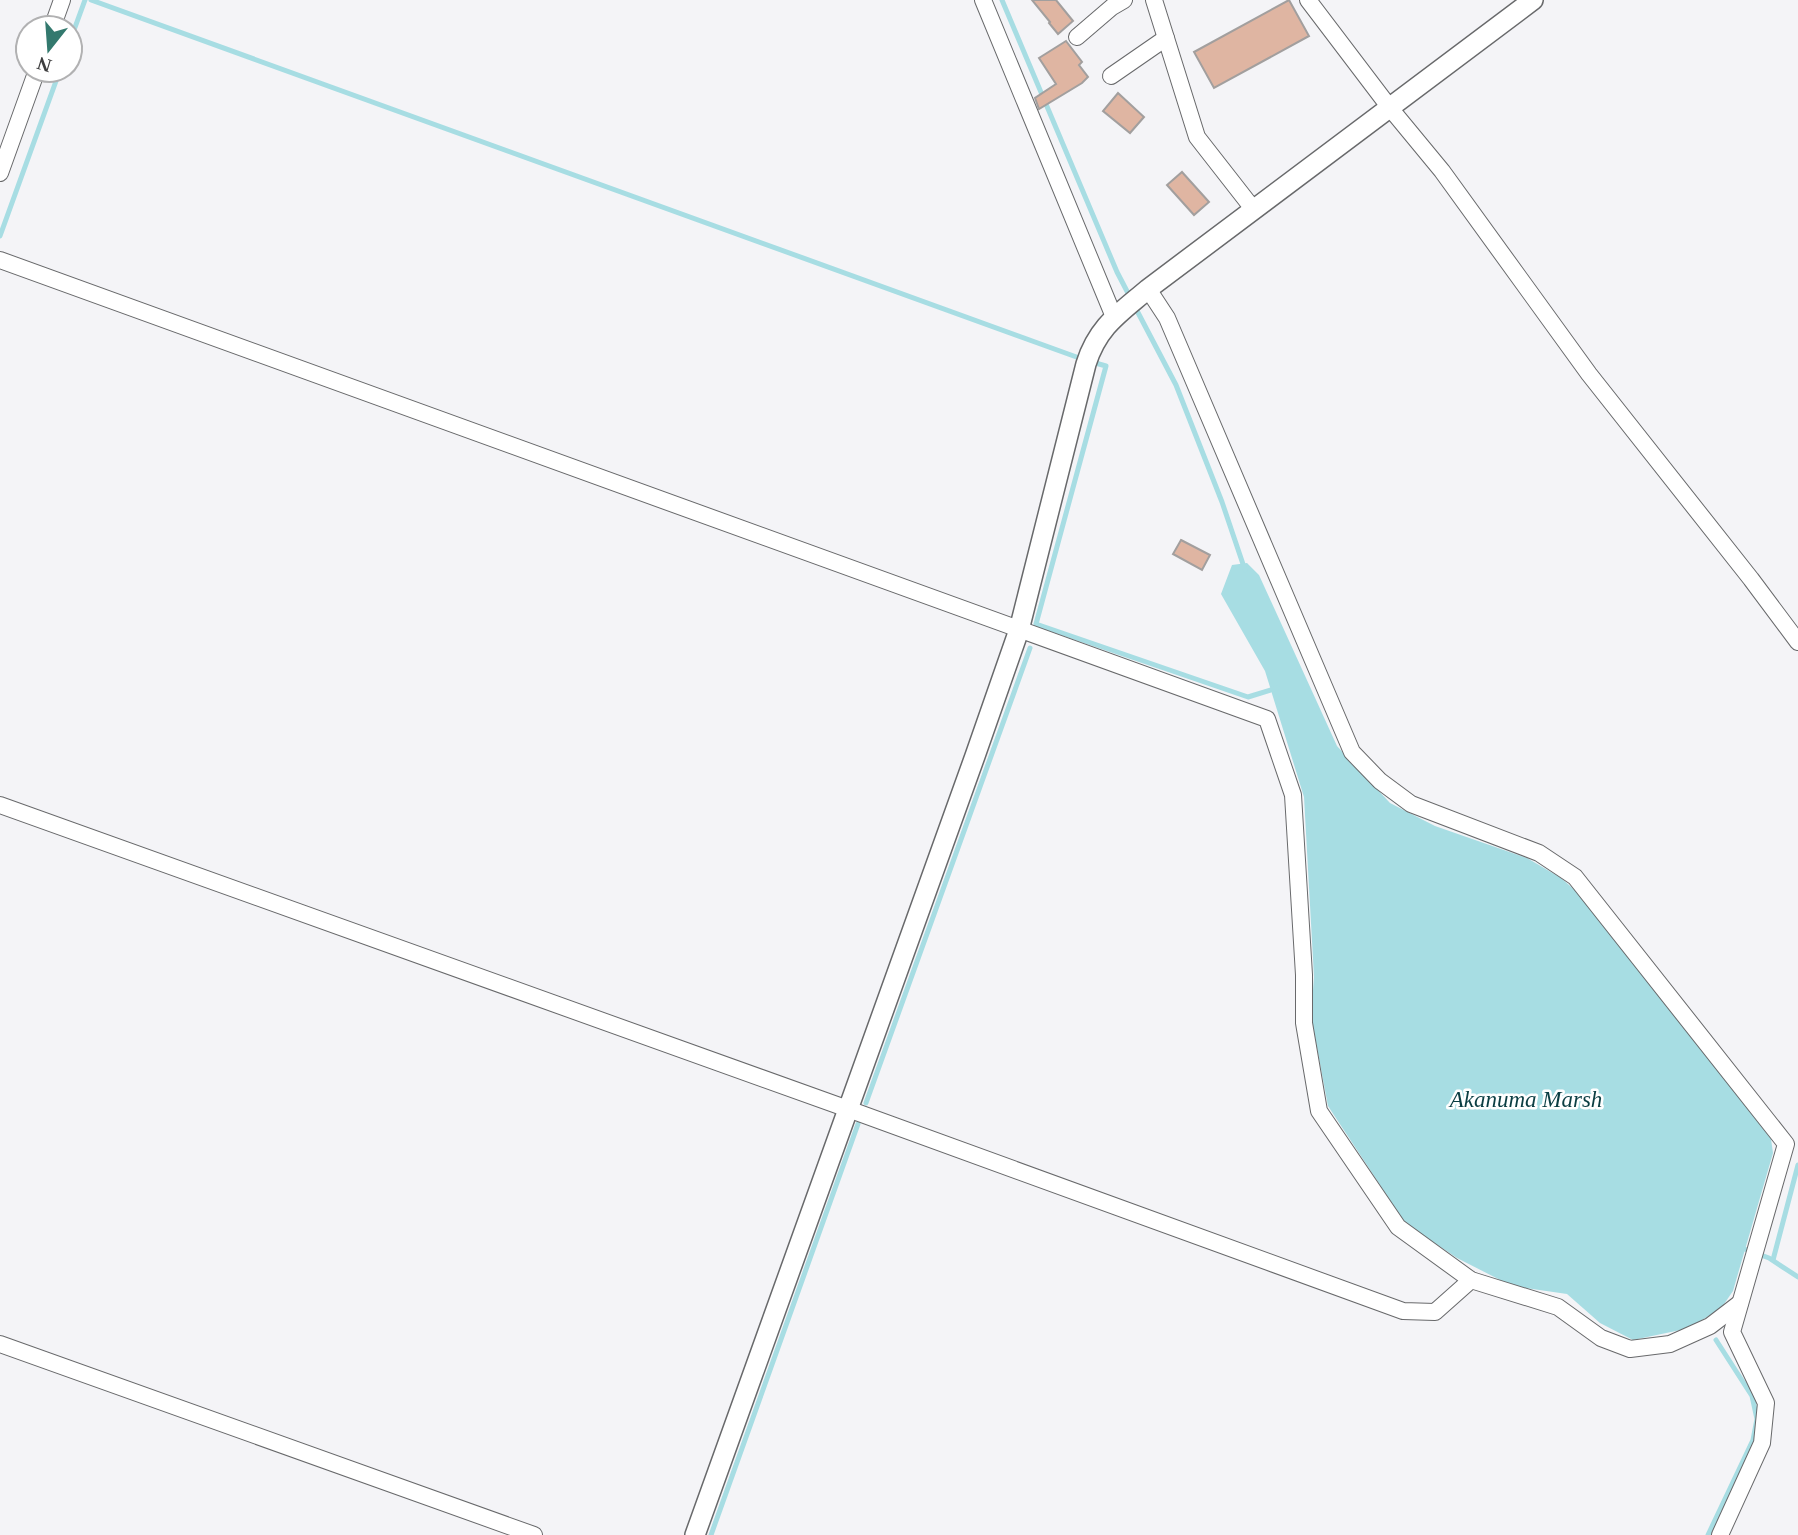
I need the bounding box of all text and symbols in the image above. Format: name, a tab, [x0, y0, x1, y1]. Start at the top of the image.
north arrow	[14, 14, 84, 84]
text: N	[34, 53, 54, 77]
water label: Akanuma Marsh	[1448, 1087, 1602, 1112]

